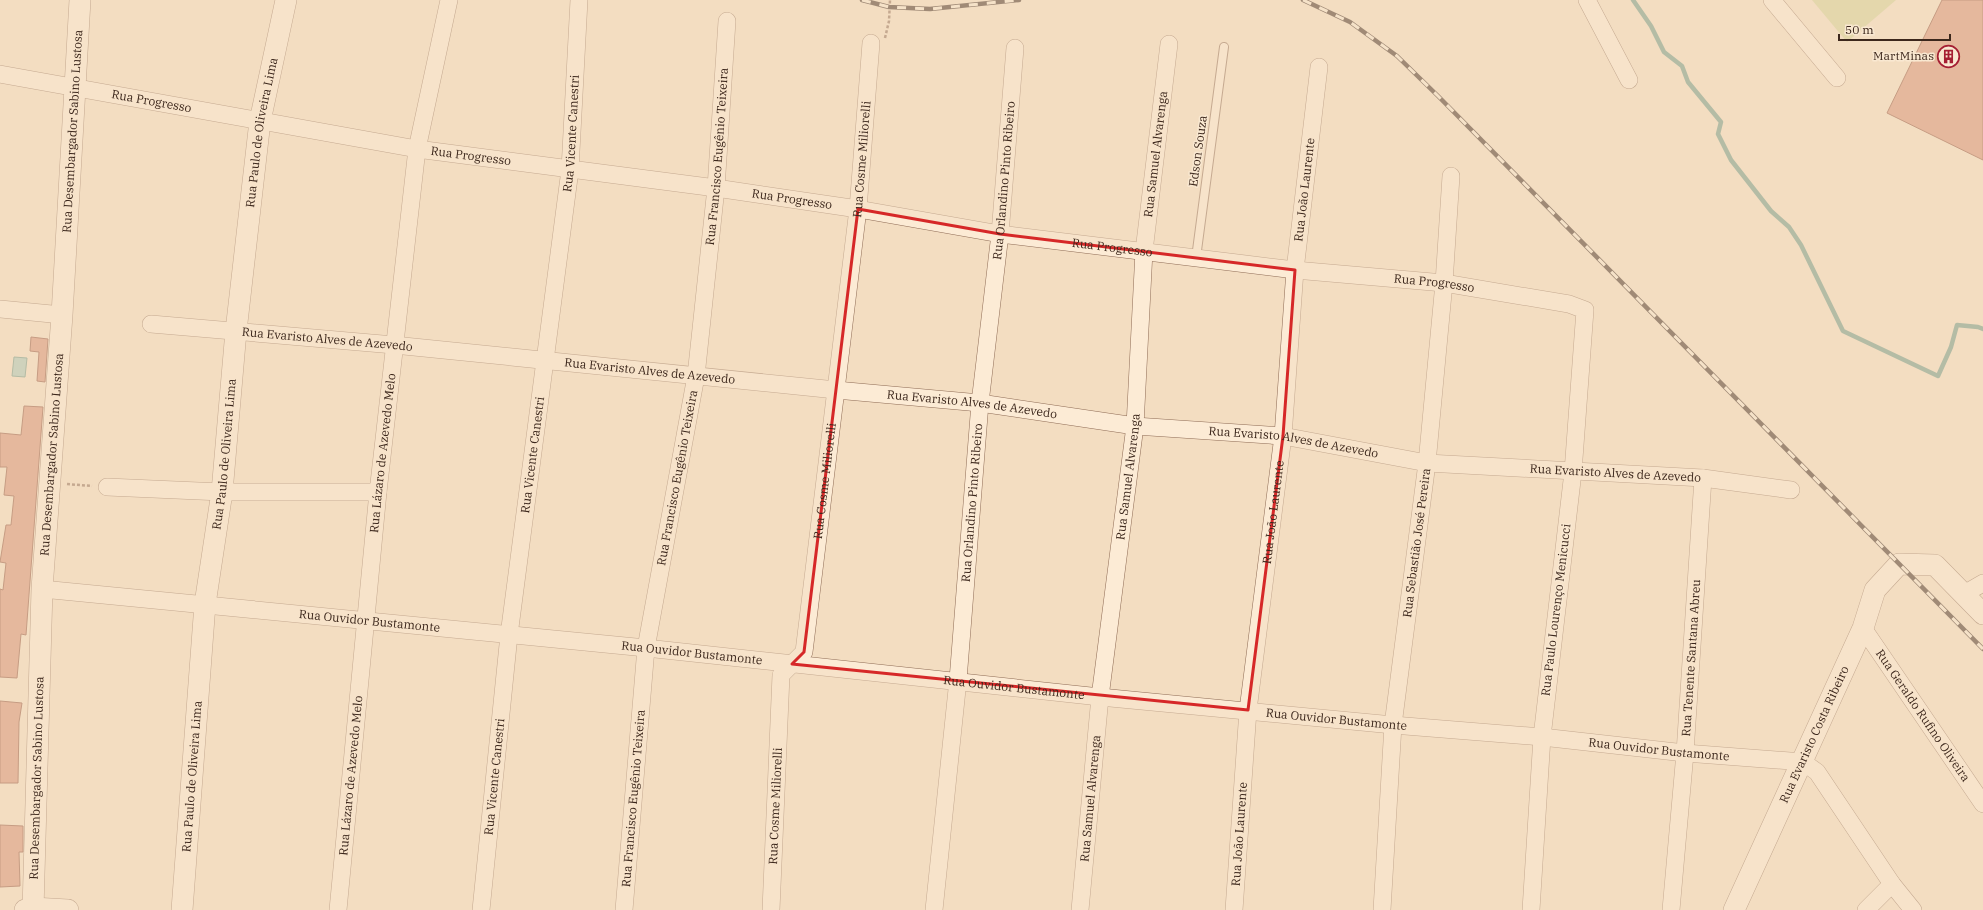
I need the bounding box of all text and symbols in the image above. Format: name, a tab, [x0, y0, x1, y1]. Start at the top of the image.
scale bar	[1839, 16, 1950, 42]
text: 50 m	[1845, 22, 1874, 37]
street label: Rua Desembargador Sabino Lustosa	[59, 29, 85, 233]
building icon: MartMinas	[1936, 43, 1962, 69]
place label: MartMinas	[1873, 48, 1934, 63]
street label: Rua Paulo de Oliveira Lima	[242, 56, 281, 208]
street label: Rua Francisco Eugênio Teixeira	[702, 67, 731, 246]
street label: Rua Vicente Canestri	[559, 74, 582, 193]
street label: Rua Progresso	[110, 86, 193, 115]
street label: Rua Samuel Alvarenga	[1140, 90, 1170, 218]
street label: Rua Cosme Miliorelli	[849, 100, 873, 218]
street label: Rua Orlandino Pinto Ribeiro	[989, 100, 1018, 261]
street label: Edson Souza	[1185, 114, 1210, 188]
street label: Rua João Laurente	[1290, 137, 1318, 242]
street label: Rua Progresso	[430, 143, 512, 168]
street label: Rua Progresso	[751, 185, 833, 212]
street label: Rua Progresso	[1071, 235, 1154, 260]
street label: Rua Progresso	[1393, 271, 1476, 295]
street label: Rua Evaristo Alves de Azevedo	[241, 324, 414, 354]
street label: Rua Desembargador Sabino Lustosa	[36, 352, 66, 556]
street label: Rua Evaristo Alves de Azevedo	[564, 354, 736, 387]
street label: Rua Lázaro de Azevedo Melo	[366, 372, 398, 534]
street label: Rua Paulo de Oliveira Lima	[208, 377, 239, 531]
street label: Rua Evaristo Alves de Azevedo	[886, 387, 1058, 421]
street label: Rua Francisco Eugênio Teixeira	[653, 388, 700, 567]
street label: Rua Vicente Canestri	[517, 395, 547, 514]
street label: Rua Samuel Alvarenga	[1112, 413, 1143, 541]
street label: Rua Cosme Miliorelli	[810, 422, 839, 540]
street label: Rua Orlandino Pinto Ribeiro	[958, 423, 985, 583]
street label: Rua Evaristo Alves de Azevedo	[1208, 423, 1380, 461]
street label: Rua João Laurente	[1259, 459, 1287, 565]
street label: Rua Evaristo Alves de Azevedo	[1529, 461, 1702, 485]
street label: Rua Sebastião José Pereira	[1399, 467, 1433, 618]
street label: Rua Paulo Lourenço Menicucci	[1537, 523, 1574, 697]
street label: Rua Tenente Santana Abreu	[1678, 578, 1703, 737]
street label: Rua Ouvidor Bustamonte	[298, 606, 441, 635]
street label: Rua Ouvidor Bustamonte	[621, 638, 763, 668]
street label: Rua Geraldo Rufino Oliveira	[1873, 646, 1974, 785]
street label: Rua Evaristo Costa Ribeiro	[1776, 663, 1852, 805]
street label: Rua Ouvidor Bustamonte	[943, 672, 1085, 702]
street label: Rua Desembargador Sabino Lustosa	[26, 676, 47, 880]
street label: Rua Lázaro de Azevedo Melo	[335, 695, 365, 856]
street label: Rua Paulo de Oliveira Lima	[178, 700, 205, 853]
street label: Rua Ouvidor Bustamonte	[1265, 705, 1408, 733]
street label: Rua Francisco Eugênio Teixeira	[618, 708, 648, 888]
street label: Rua Vicente Canestri	[481, 717, 508, 836]
street label: Rua Samuel Alvarenga	[1077, 734, 1103, 862]
street label: Rua Ouvidor Bustamonte	[1588, 734, 1730, 763]
street label: Rua Cosme Miliorelli	[765, 747, 785, 865]
street label: Rua João Laurente	[1228, 782, 1250, 887]

